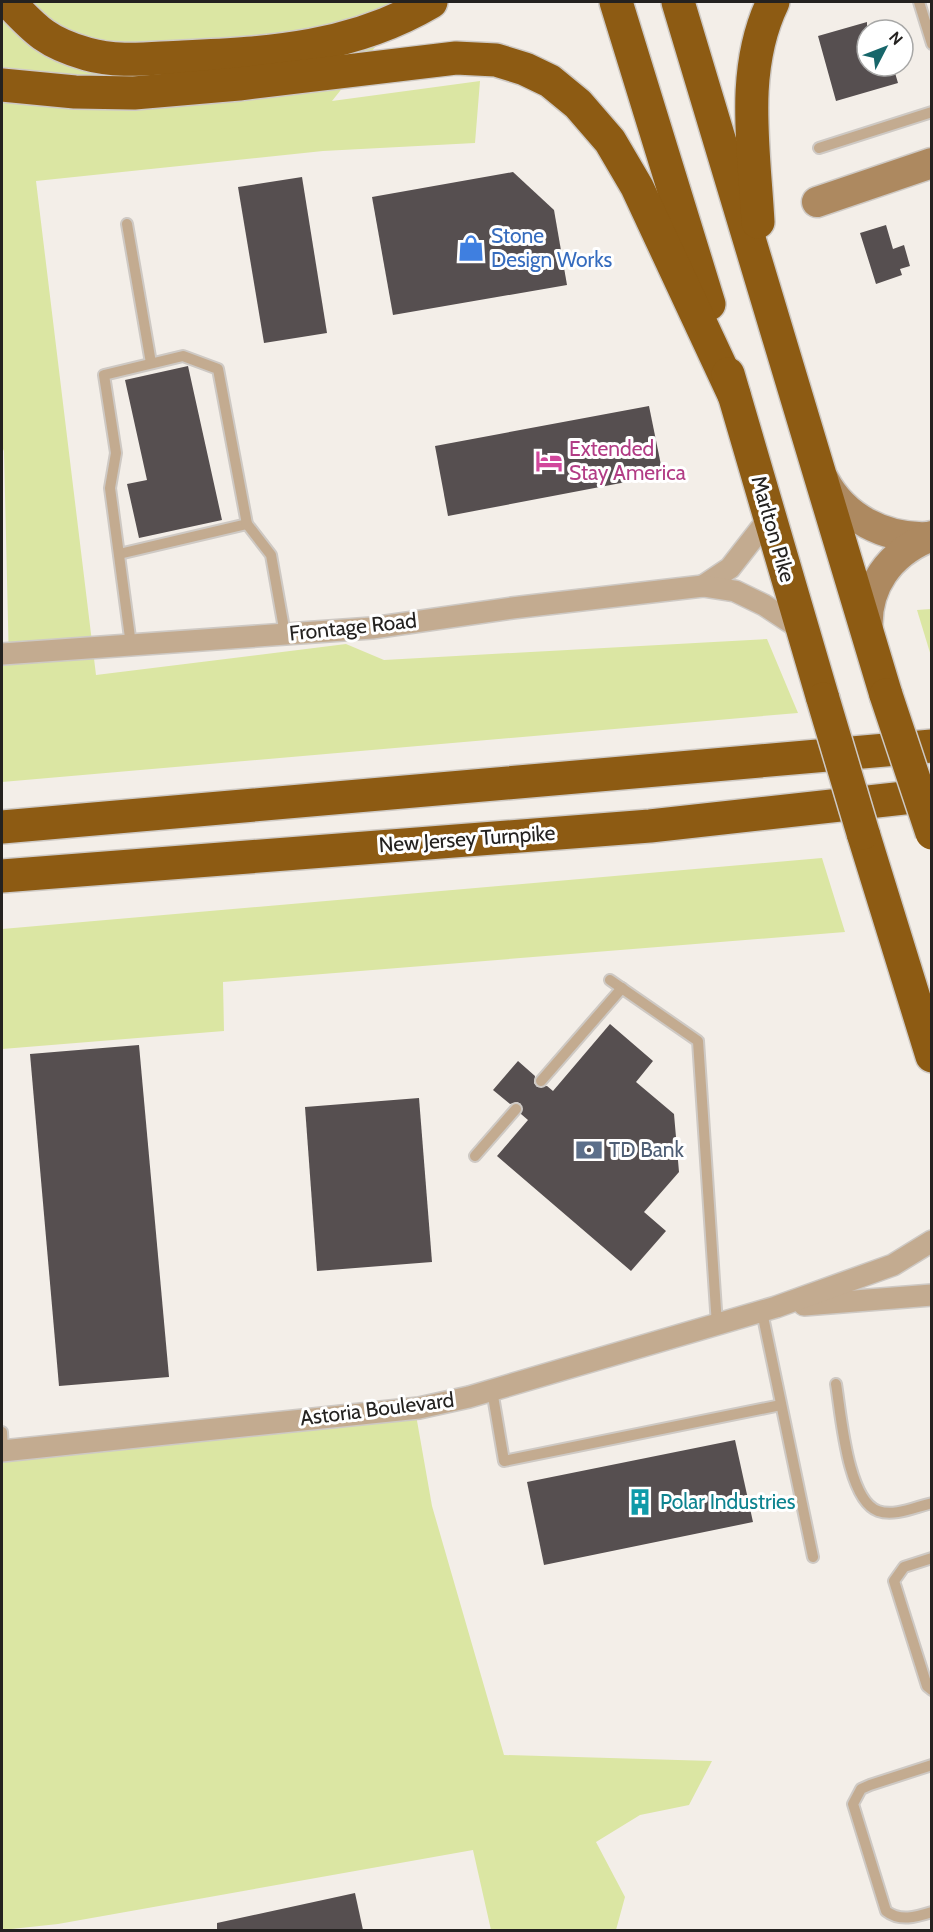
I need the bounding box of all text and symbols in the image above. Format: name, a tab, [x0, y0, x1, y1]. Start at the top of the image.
north arrow	[855, 18, 915, 78]
text: N	[885, 28, 907, 49]
place label: Stone Design Works	[491, 223, 613, 272]
shop icon: Stone Design Works	[456, 233, 486, 263]
place label: Extended Stay America	[569, 436, 686, 485]
hotel icon: Extended Stay America	[534, 446, 564, 476]
street label: Marlton Pike	[746, 473, 801, 585]
street label: Frontage Road	[288, 607, 418, 646]
street label: New Jersey Turnpike	[378, 820, 556, 857]
bank icon: TD Bank	[574, 1135, 604, 1165]
place label: TD Bank	[609, 1137, 685, 1162]
street label: Astoria Boulevard	[299, 1387, 455, 1430]
building icon: Polar Industries	[625, 1487, 655, 1517]
place label: Polar Industries	[660, 1489, 796, 1514]

